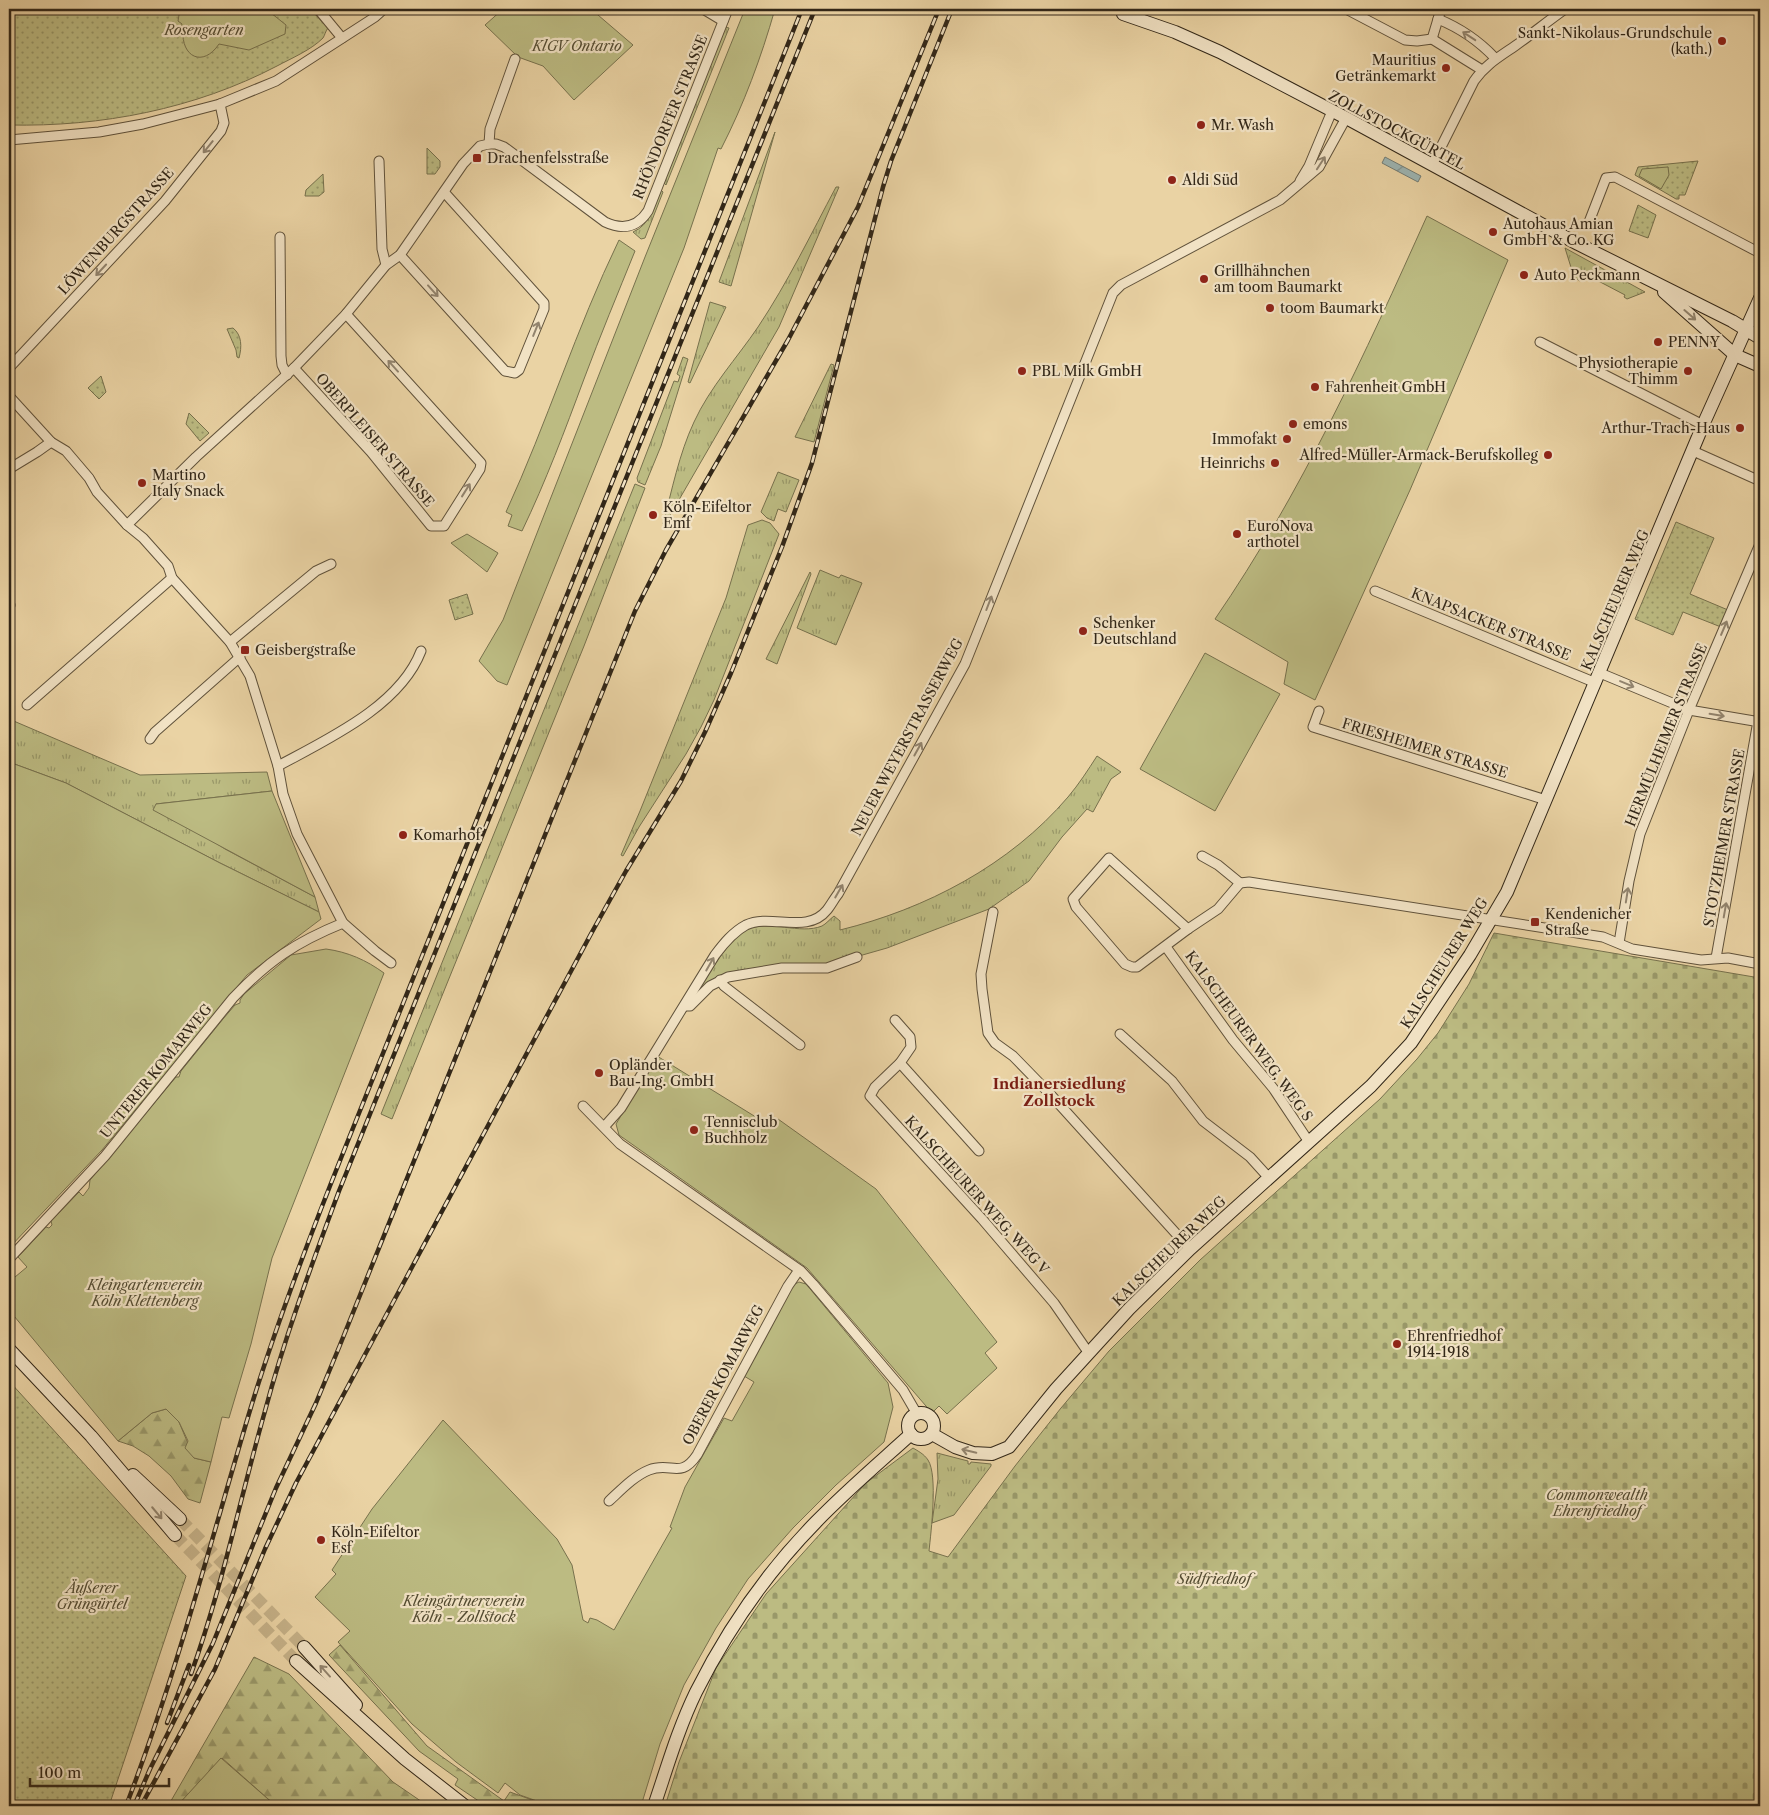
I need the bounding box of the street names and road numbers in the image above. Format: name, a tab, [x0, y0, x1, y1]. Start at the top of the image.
street label: RHÖNDORFER STRASSE	[629, 32, 711, 202]
street label: ZOLLSTOCKGÜRTEL	[1326, 86, 1468, 174]
street label: LÖWENBURGSTRASSE	[54, 164, 178, 298]
street label: OBERPLEISER STRASSE	[312, 369, 438, 511]
street label: KALSCHEURER WEG	[1577, 527, 1653, 673]
street label: KNAPSACKER STRASSE	[1408, 584, 1574, 664]
street label: NEUER WEYERSTRASSERWEG	[847, 635, 967, 839]
street label: HERMÜLHEIMER STRASSE	[1621, 641, 1711, 829]
street label: FRIESHEIMER STRASSE	[1340, 714, 1510, 782]
street label: STOTZHEIMER STRASSE	[1699, 748, 1749, 928]
street label: KALSCHEURER WEG	[1396, 894, 1492, 1032]
street label: KALSCHEURER WEG, WEG S	[1181, 947, 1317, 1125]
street label: UNTERER KOMARWEG	[96, 1000, 216, 1142]
street label: KALSCHEURER WEG, WEG V	[901, 1112, 1054, 1279]
street label: KALSCHEURER WEG	[1108, 1192, 1230, 1310]
street label: OBERER KOMARWEG	[678, 1302, 768, 1448]

